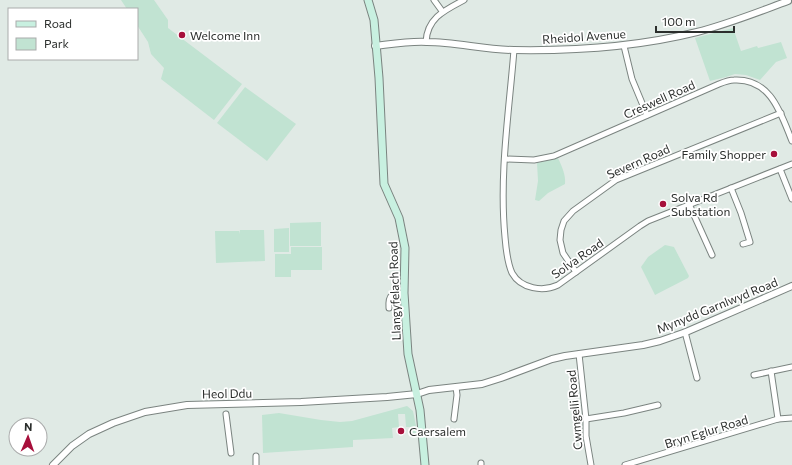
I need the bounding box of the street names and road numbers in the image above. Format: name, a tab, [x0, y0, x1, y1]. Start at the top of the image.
street label: Rheidol Avenue	[542, 26, 626, 46]
street label: Creswell Road	[621, 77, 697, 121]
street label: Severn Road	[604, 141, 672, 181]
street label: Solva Road	[548, 235, 606, 281]
street label: Llangyfelach Road	[385, 241, 403, 341]
street label: Mynydd Garnlwyd Road	[655, 274, 779, 336]
street label: Cwmgelli Road	[564, 369, 584, 451]
street label: Heol Ddu	[202, 386, 252, 400]
street label: Bryn Eglur Road	[663, 412, 749, 450]

